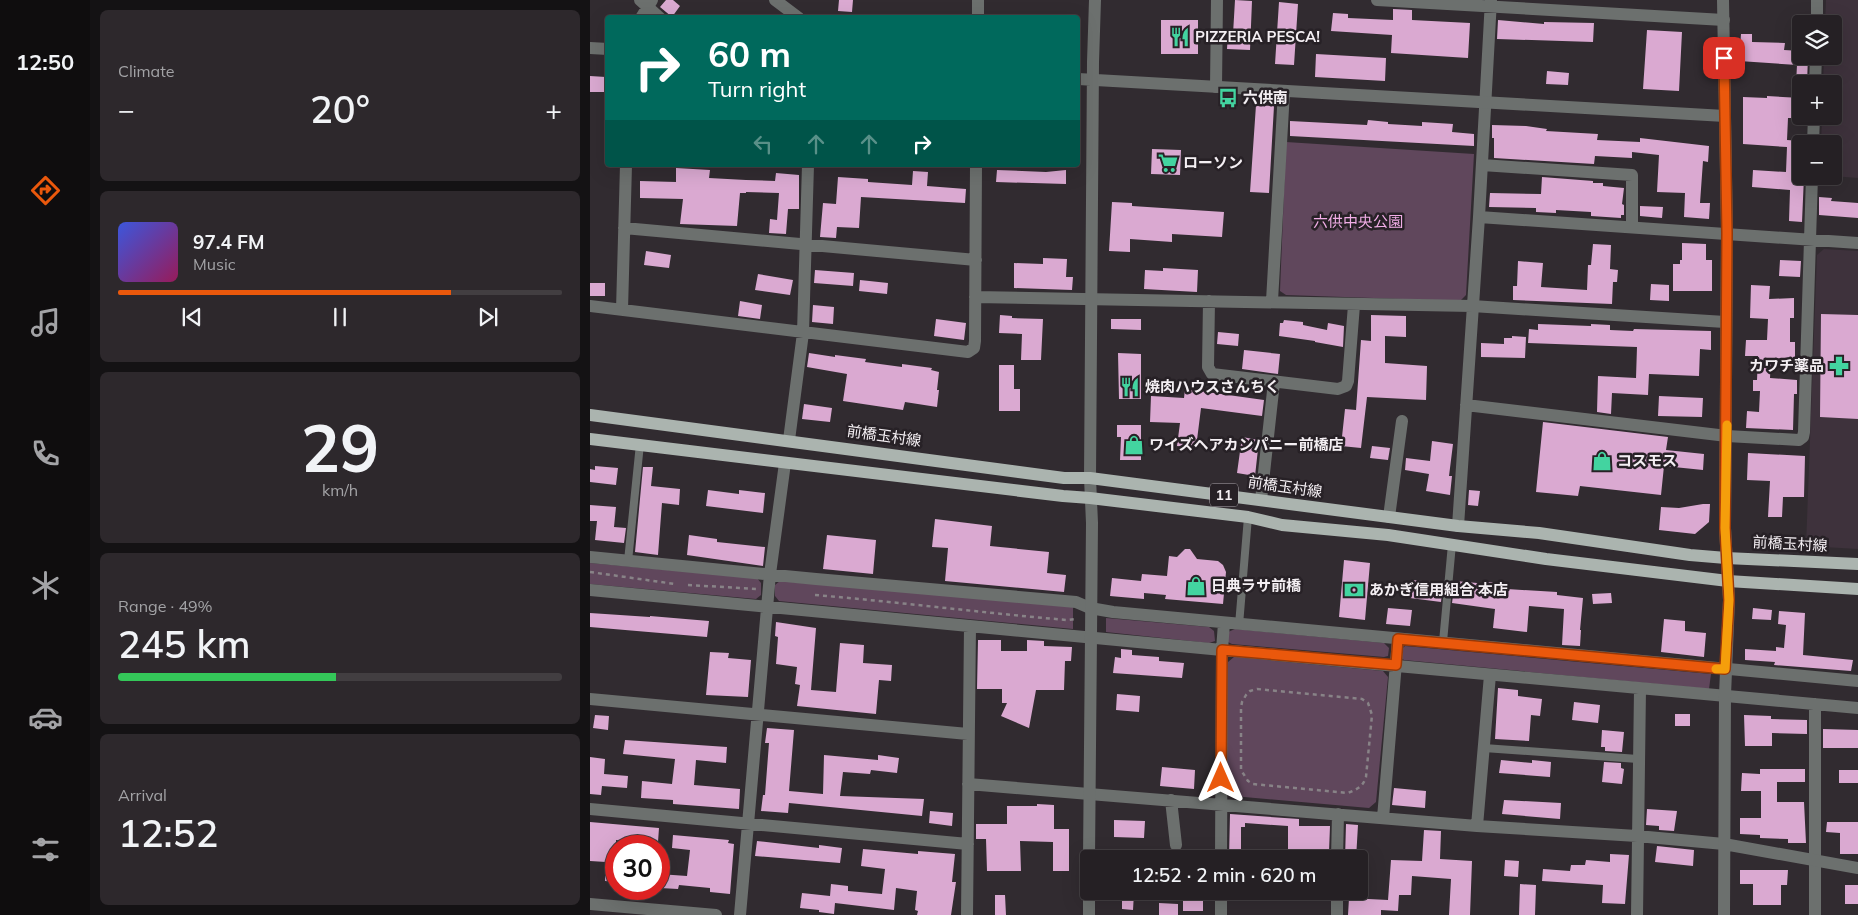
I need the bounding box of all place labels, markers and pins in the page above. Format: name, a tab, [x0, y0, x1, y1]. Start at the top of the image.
restaurant icon: PIZZERIA PESCA!	[1169, 26, 1191, 48]
place label: PIZZERIA PESCA!	[1195, 27, 1320, 46]
pin	[1703, 37, 1745, 79]
bus stop icon: 六供南	[1217, 87, 1239, 109]
place label: 六供南	[1243, 88, 1288, 107]
supermarket icon: ローソン	[1157, 152, 1179, 174]
place label: ローソン	[1183, 153, 1243, 172]
pharmacy icon: カワチ薬品	[1828, 355, 1850, 377]
place label: カワチ薬品	[1749, 356, 1824, 375]
restaurant icon: 焼肉ハウスさんちく	[1119, 376, 1141, 398]
place label: 焼肉ハウスさんちく	[1145, 377, 1280, 396]
shop icon: ワイズヘアカンパニー前橋店	[1123, 434, 1145, 456]
place label: ワイズヘアカンパニー前橋店	[1149, 435, 1344, 454]
shop icon: コスモス	[1591, 450, 1613, 472]
place label: コスモス	[1617, 451, 1677, 470]
shop icon: 日典ラサ前橋	[1185, 575, 1207, 597]
place label: 日典ラサ前橋	[1211, 576, 1302, 595]
bank icon: あかぎ信用組合 本店	[1343, 579, 1365, 601]
place label: あかぎ信用組合 本店	[1369, 580, 1508, 599]

